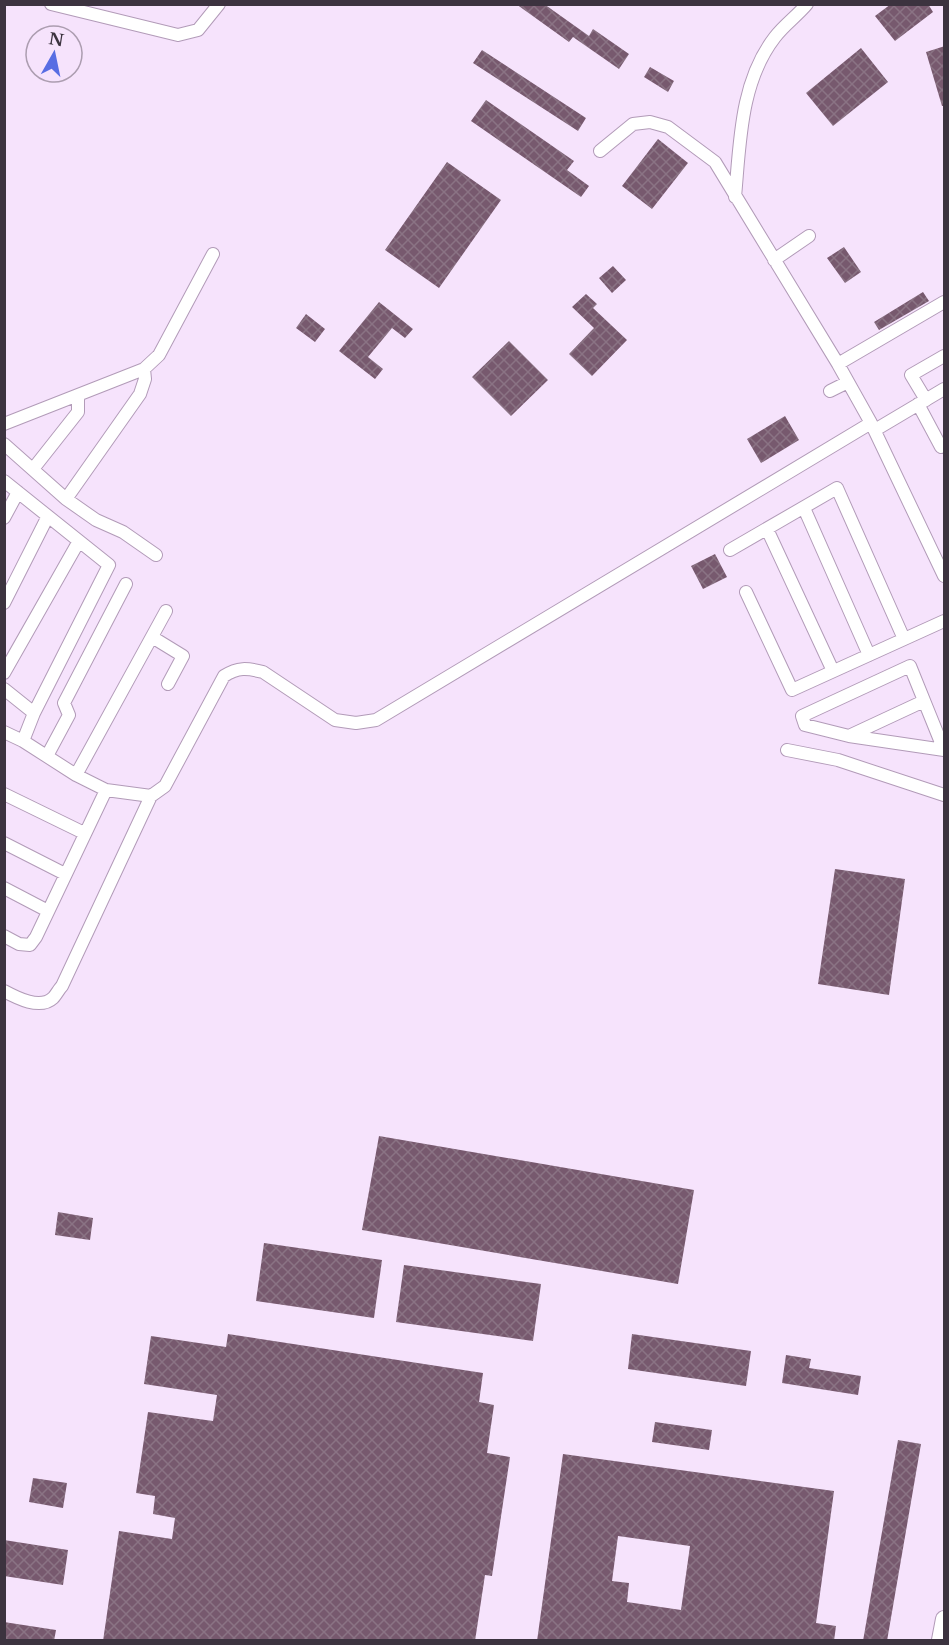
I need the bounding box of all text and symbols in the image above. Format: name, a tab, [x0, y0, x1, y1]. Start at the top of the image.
north arrow	[24, 24, 84, 84]
text: N	[47, 28, 65, 50]

